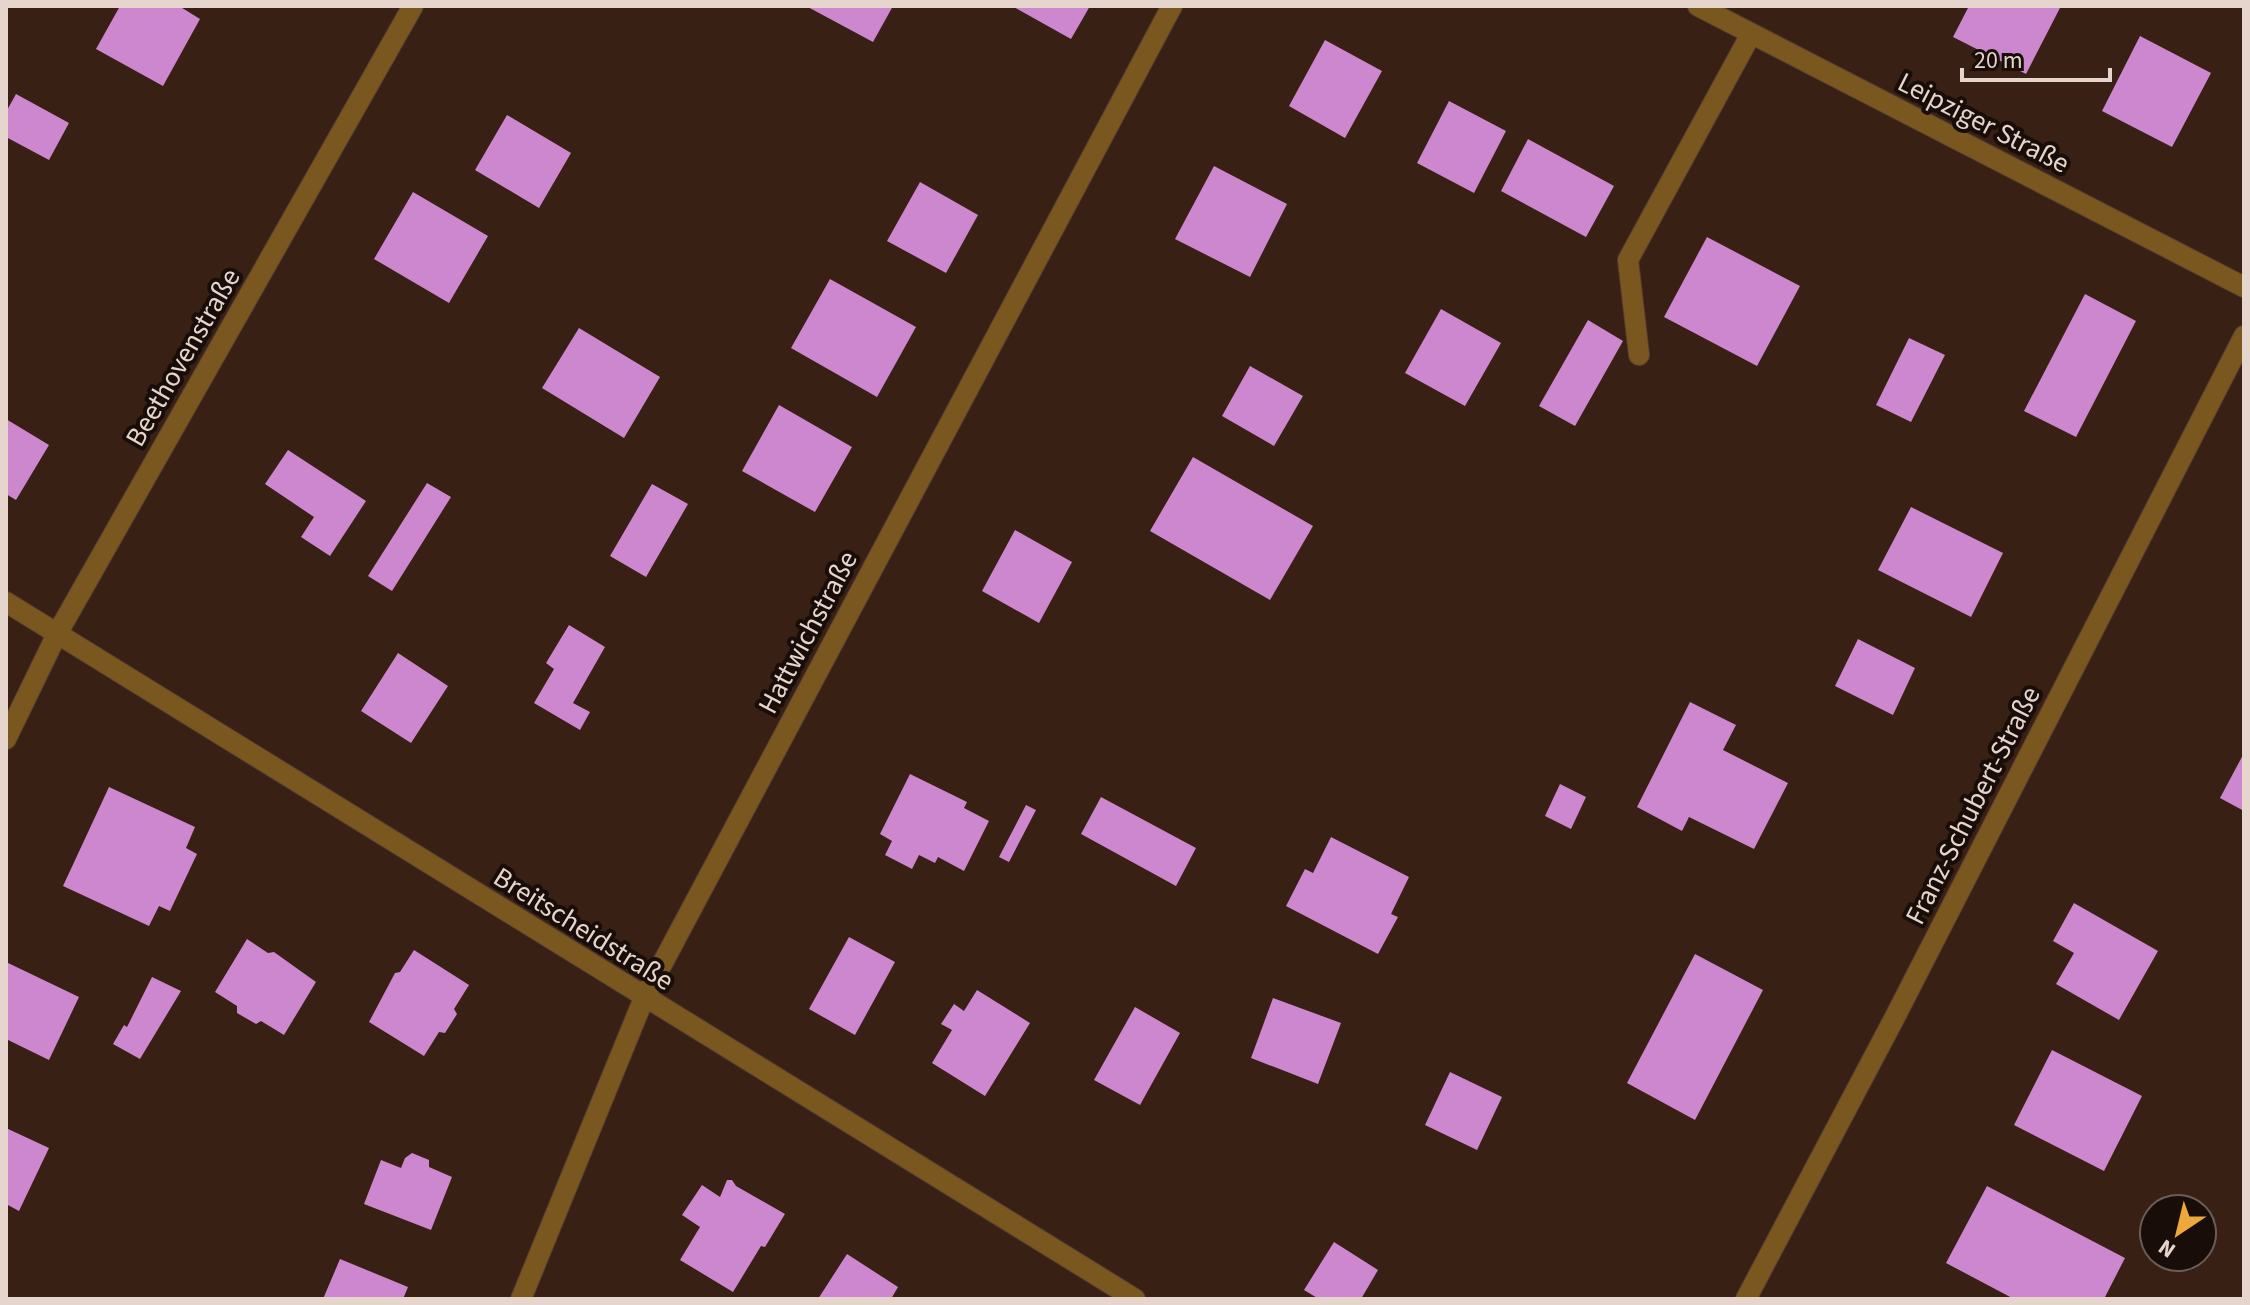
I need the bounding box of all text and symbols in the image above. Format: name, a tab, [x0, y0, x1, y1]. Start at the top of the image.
scale bar	[1962, 32, 2110, 82]
text: 20 m	[1974, 43, 2023, 78]
street label: Leipziger Straße	[1891, 62, 2076, 183]
street label: Beethovenstraße	[116, 261, 250, 454]
street label: Hattwichstraße	[748, 544, 868, 721]
street label: Franz-Schubert-Straße	[1895, 679, 2050, 932]
street label: Breitscheidstraße	[486, 857, 681, 1000]
north arrow	[2138, 1193, 2218, 1273]
text: N	[2152, 1231, 2182, 1266]

